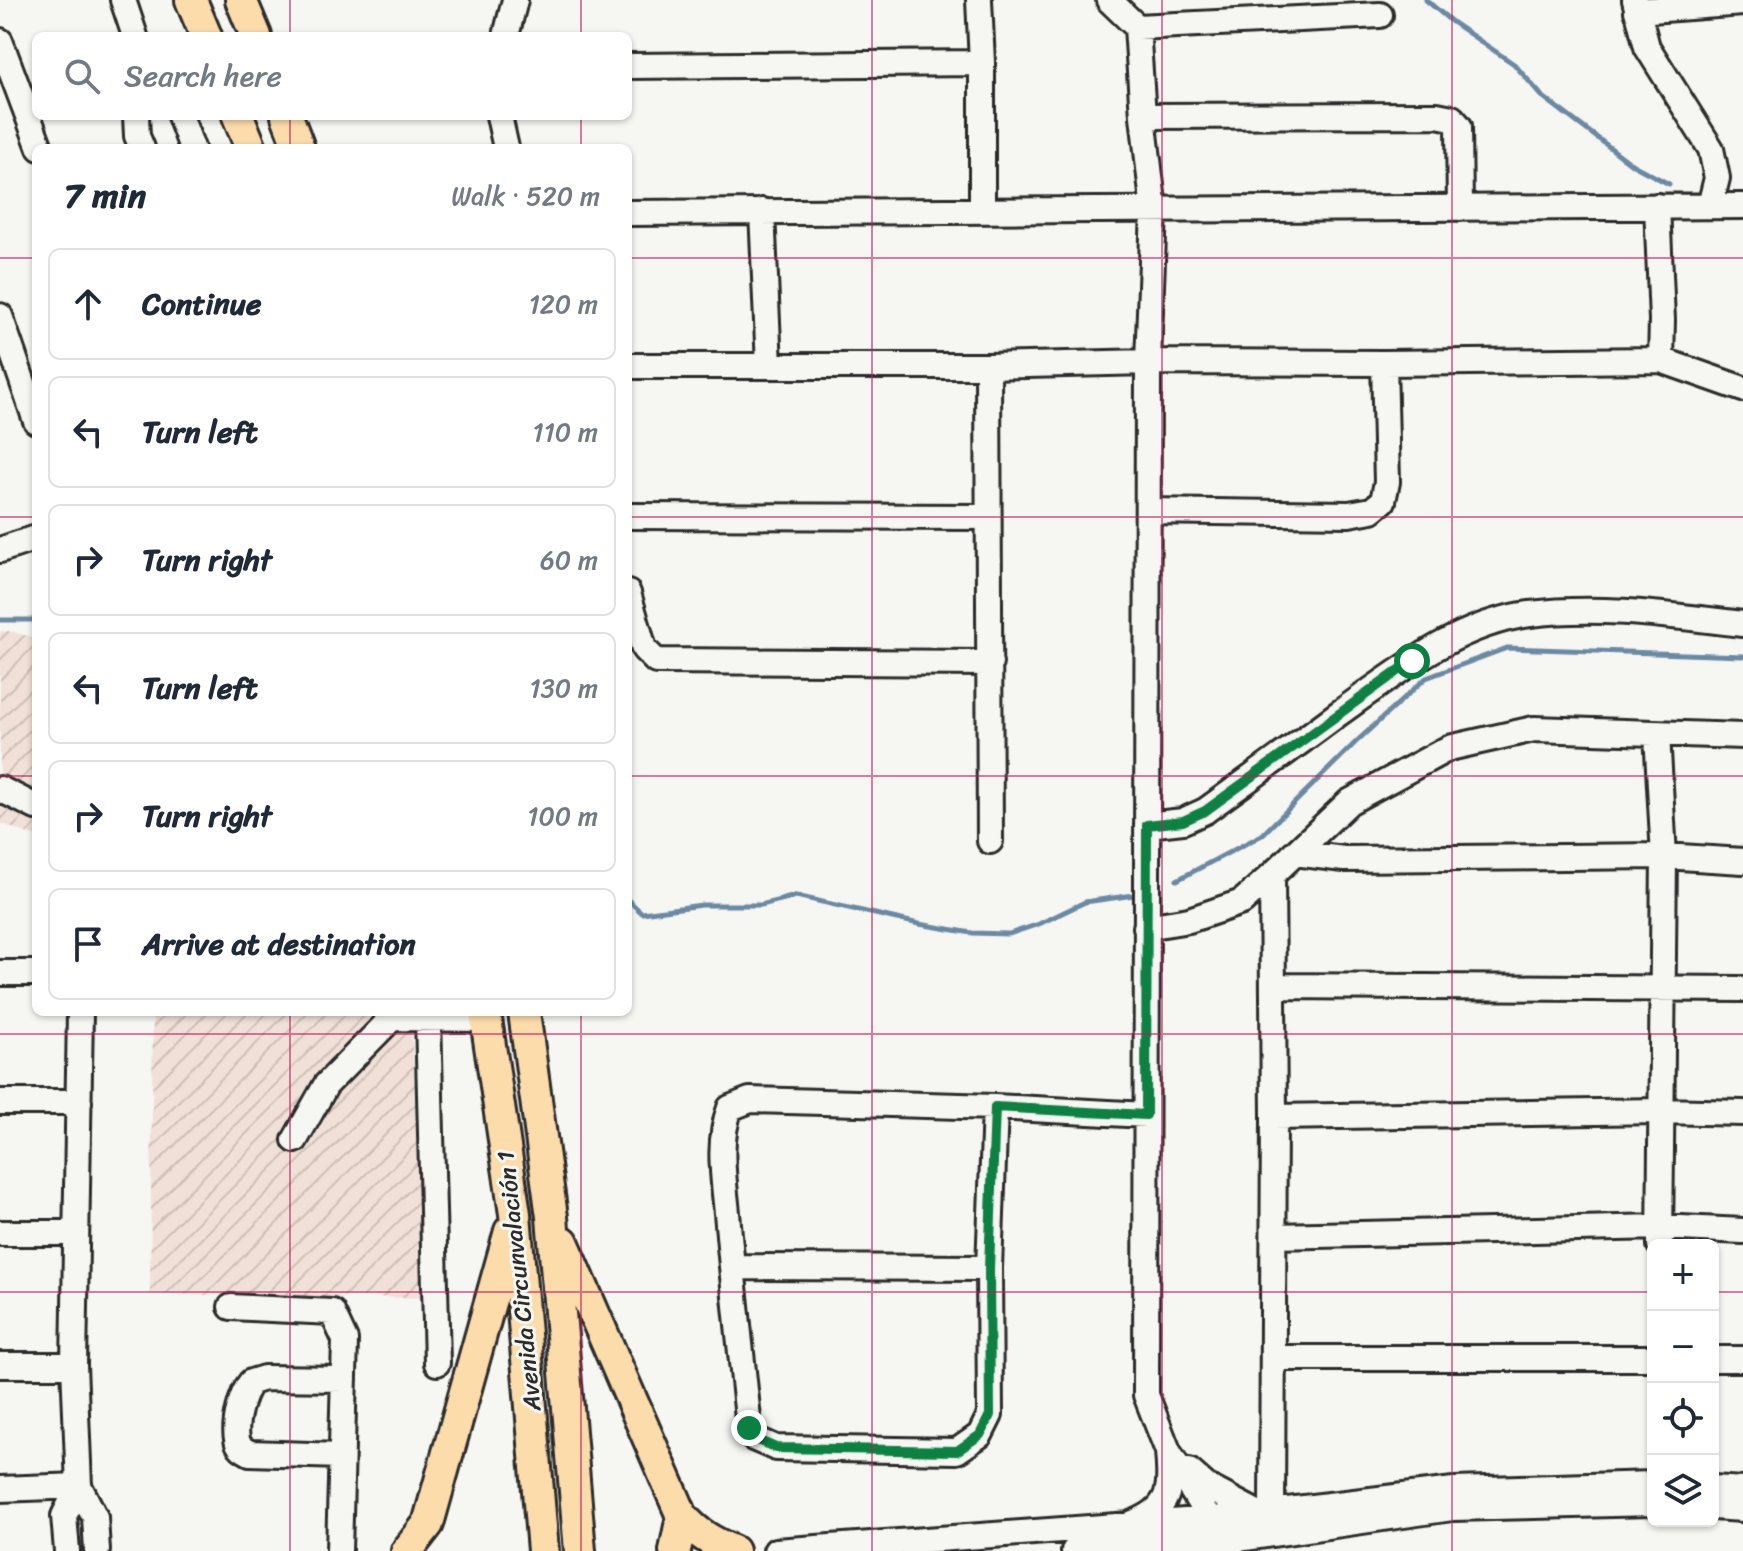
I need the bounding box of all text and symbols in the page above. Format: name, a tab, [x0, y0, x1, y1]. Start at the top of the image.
search box	[32, 32, 632, 120]
text: Search here	[124, 49, 282, 103]
icon: search	[60, 54, 104, 98]
text: 7 min	[64, 166, 146, 226]
text: Walk · 520 m	[451, 173, 600, 219]
text: Continue	[142, 277, 261, 331]
text: 120 m	[529, 281, 598, 327]
icon: ahead	[66, 282, 110, 326]
text: Turn left	[142, 405, 258, 459]
text: 110 m	[533, 409, 598, 455]
icon: left	[66, 410, 110, 454]
text: Turn right	[142, 533, 272, 587]
text: 60 m	[540, 537, 598, 583]
icon: right	[66, 538, 110, 582]
route start	[1394, 643, 1430, 679]
text: Turn left	[142, 661, 258, 715]
text: 130 m	[529, 665, 598, 711]
icon: left	[66, 666, 110, 710]
text: Turn right	[142, 789, 272, 843]
text: 100 m	[527, 793, 598, 839]
icon: right	[66, 794, 110, 838]
text: Arrive at destination	[142, 917, 416, 971]
icon: arrive	[66, 922, 110, 966]
street label: Avenida Circunvalación 1	[484, 1149, 554, 1414]
map controls	[1647, 1239, 1719, 1527]
button: +	[1647, 1239, 1719, 1311]
button: −	[1647, 1311, 1719, 1383]
button: locate	[1647, 1383, 1719, 1455]
route end	[731, 1410, 767, 1446]
button: layers	[1647, 1455, 1719, 1527]

